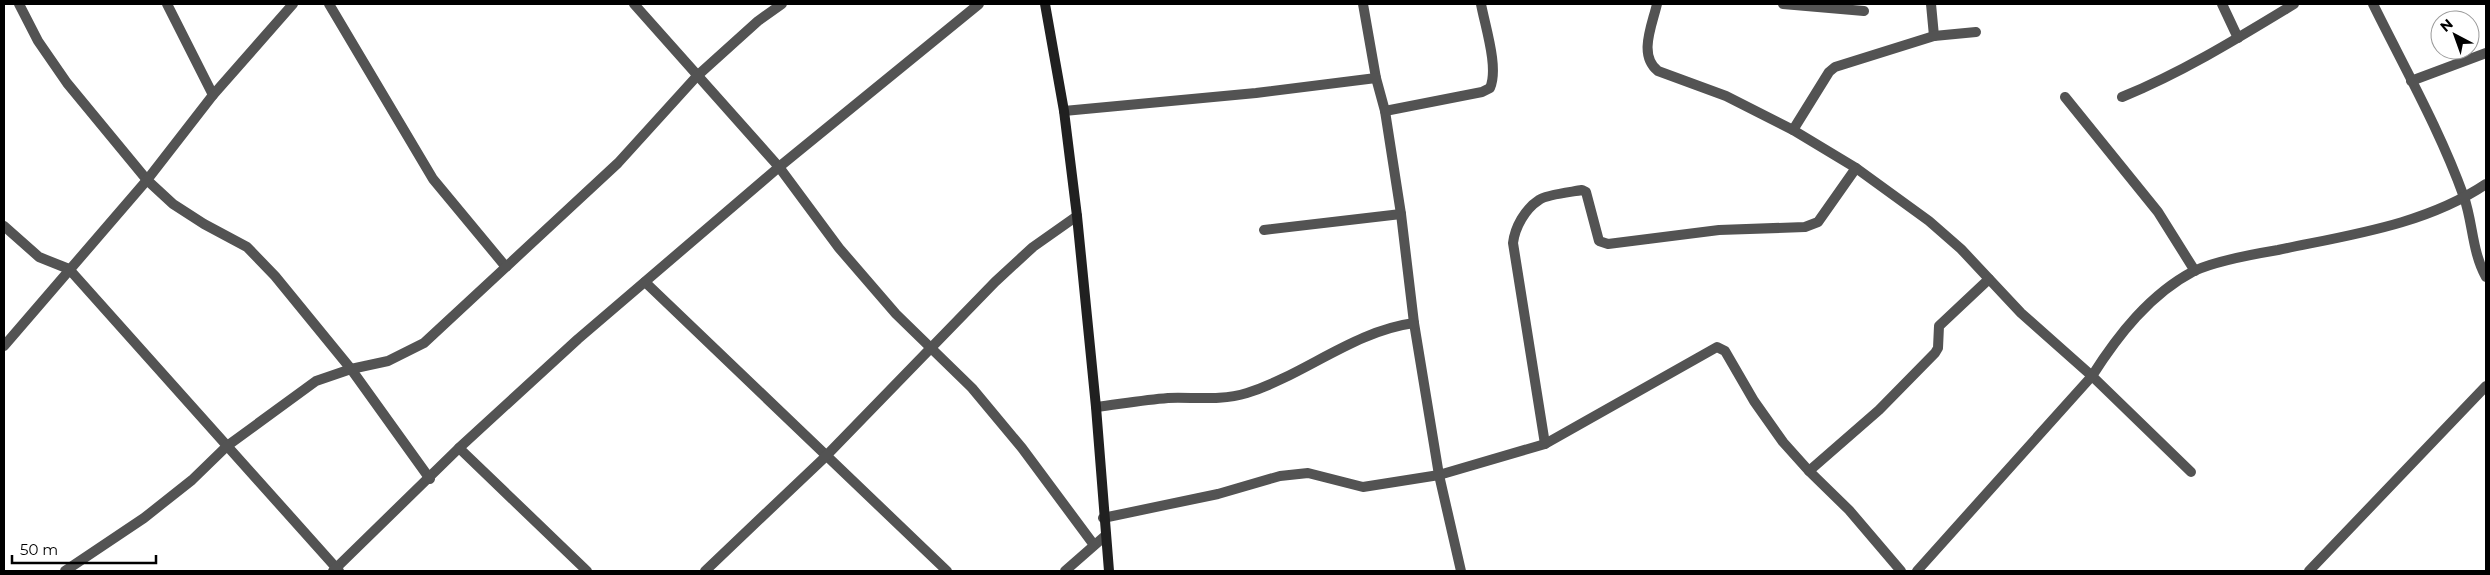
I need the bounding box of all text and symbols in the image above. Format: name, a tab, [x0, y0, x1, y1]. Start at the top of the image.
north arrow	[2430, 10, 2480, 60]
text: N	[2436, 15, 2457, 36]
scale bar	[12, 532, 156, 564]
text: 50 m	[20, 540, 58, 559]

